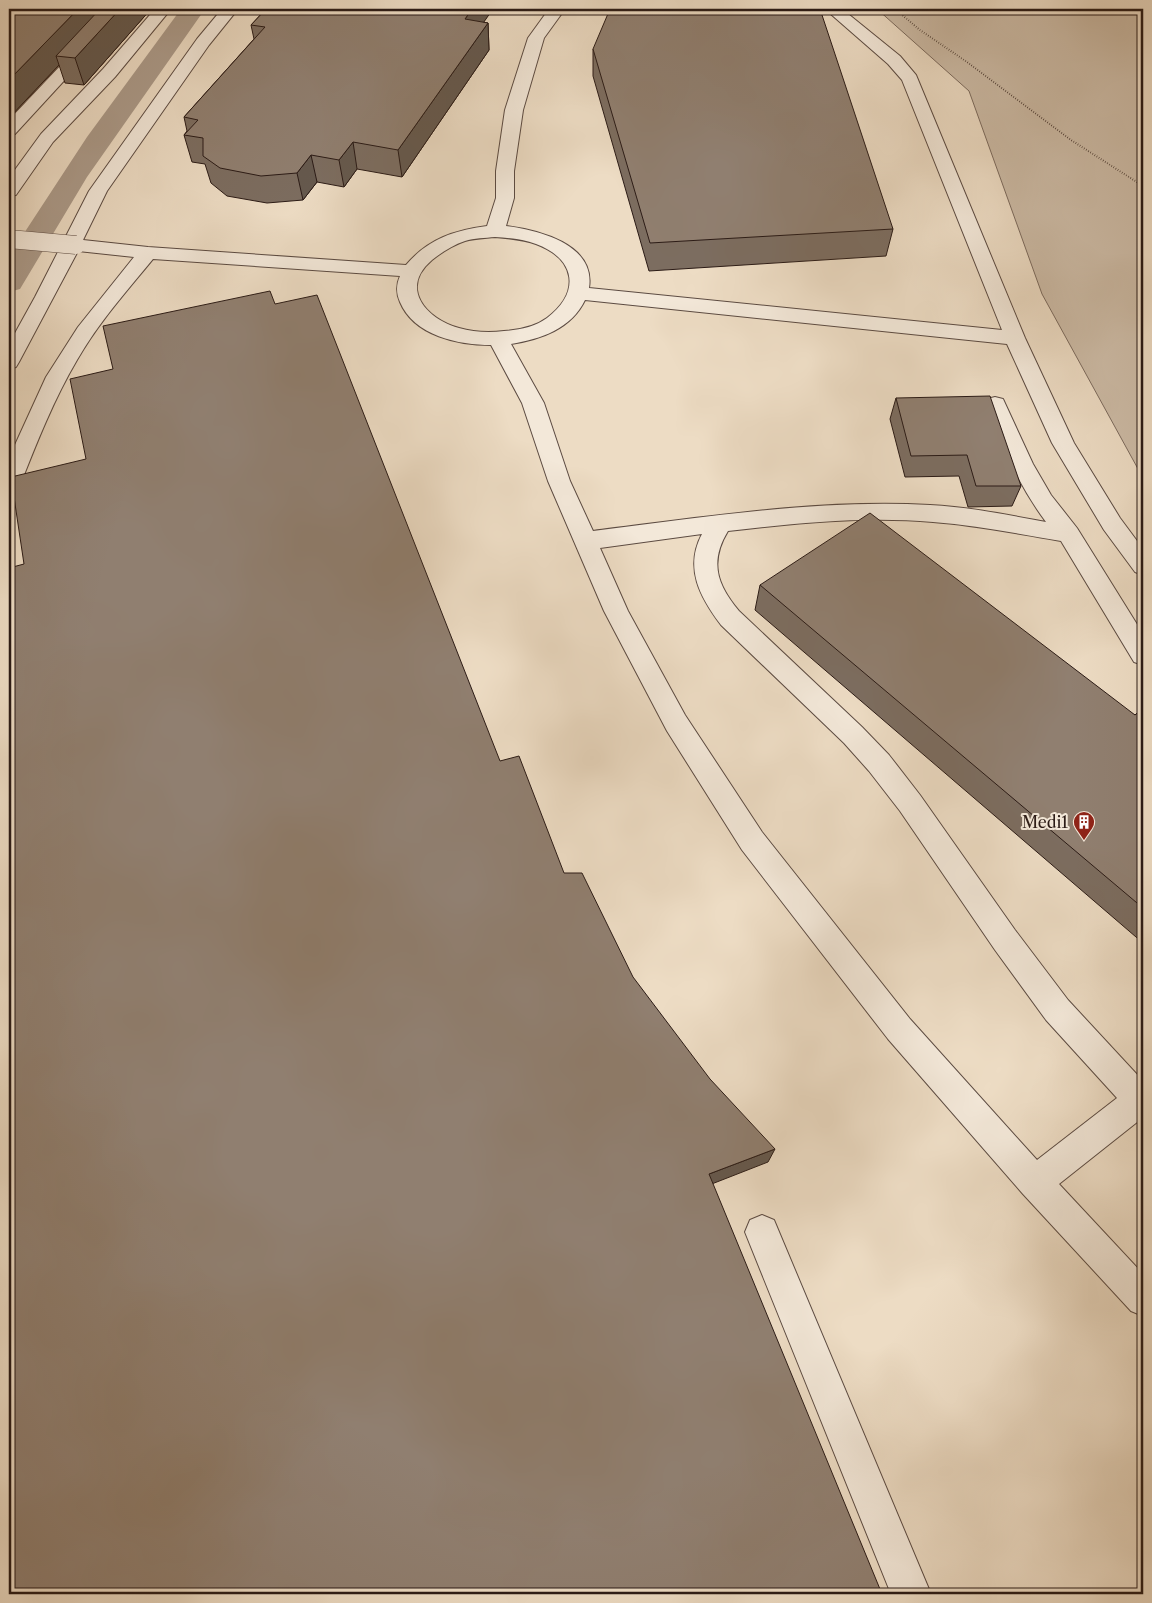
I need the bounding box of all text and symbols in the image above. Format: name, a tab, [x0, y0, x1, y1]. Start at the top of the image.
building icon: Medi1	[1072, 810, 1096, 841]
place label: Medi1	[1022, 812, 1068, 832]

